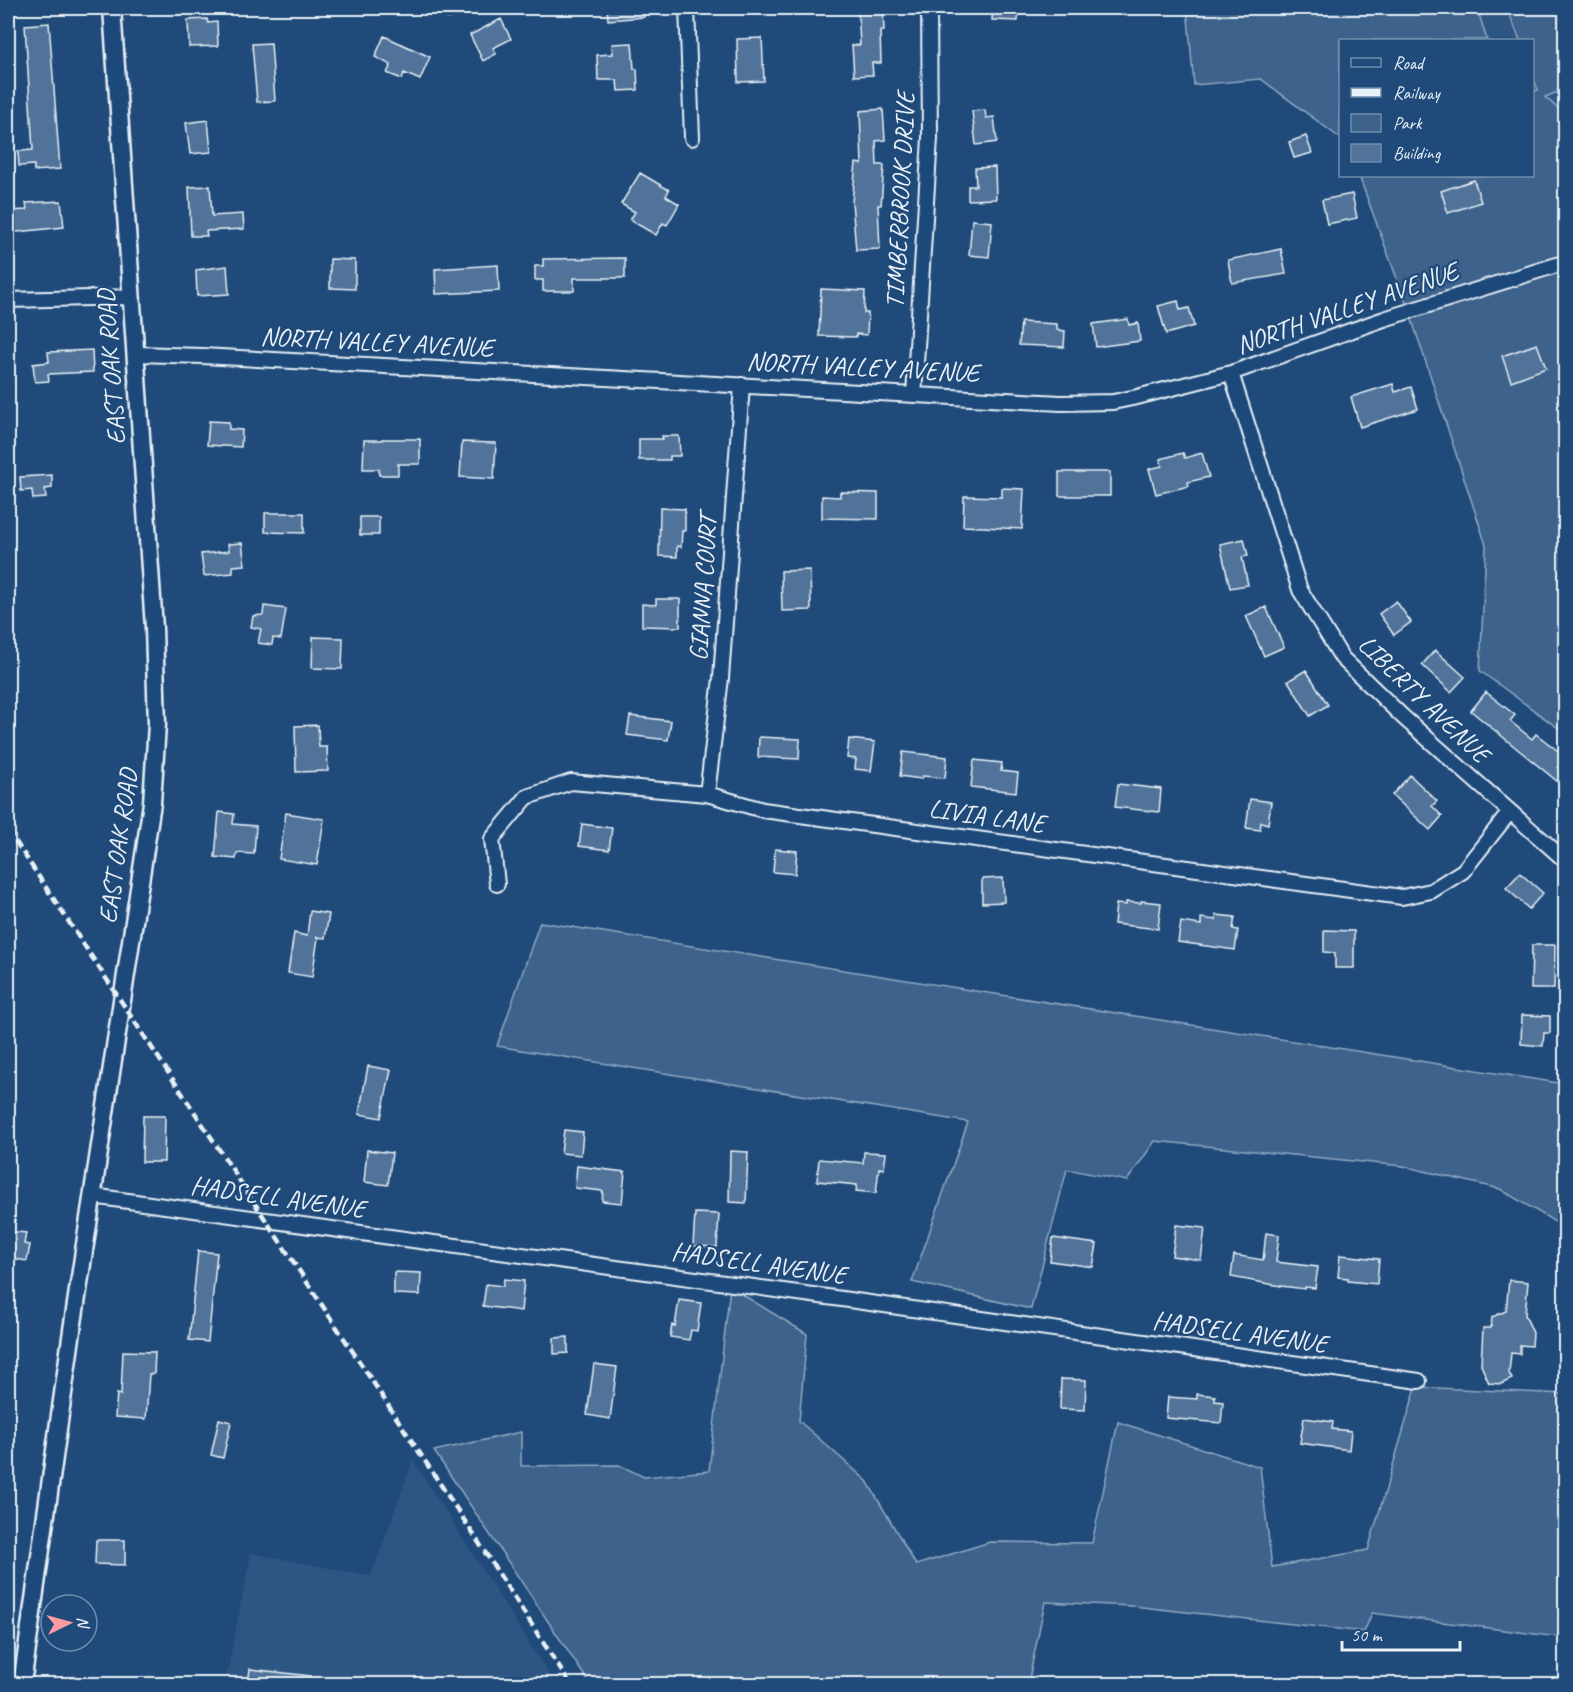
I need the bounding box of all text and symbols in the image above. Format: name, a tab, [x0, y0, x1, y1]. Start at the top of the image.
legend	[1339, 39, 1534, 177]
text: Road	[1393, 52, 1426, 74]
text: Railway	[1393, 82, 1441, 104]
street label: TIMBERBROOK DRIVE	[878, 87, 922, 309]
text: Park	[1393, 112, 1423, 134]
text: Building	[1393, 142, 1442, 164]
street label: NORTH VALLEY AVENUE	[1232, 253, 1465, 361]
street label: EAST OAK ROAD	[89, 286, 133, 446]
street label: NORTH VALLEY AVENUE	[260, 319, 497, 365]
street label: NORTH VALLEY AVENUE	[746, 344, 983, 390]
street label: GIANNA COURT	[681, 507, 725, 662]
street label: LIBERTY AVENUE	[1351, 628, 1499, 773]
street label: EAST OAK ROAD	[91, 765, 145, 925]
street label: LIVIA LANE	[927, 792, 1051, 841]
street label: HADSELL AVENUE	[189, 1168, 371, 1226]
street label: HADSELL AVENUE	[670, 1234, 852, 1292]
street label: HADSELL AVENUE	[1151, 1303, 1333, 1361]
north arrow	[39, 1593, 99, 1653]
scale bar	[1342, 1614, 1460, 1652]
text: N	[73, 1616, 94, 1631]
text: 50 m	[1351, 1624, 1384, 1646]

